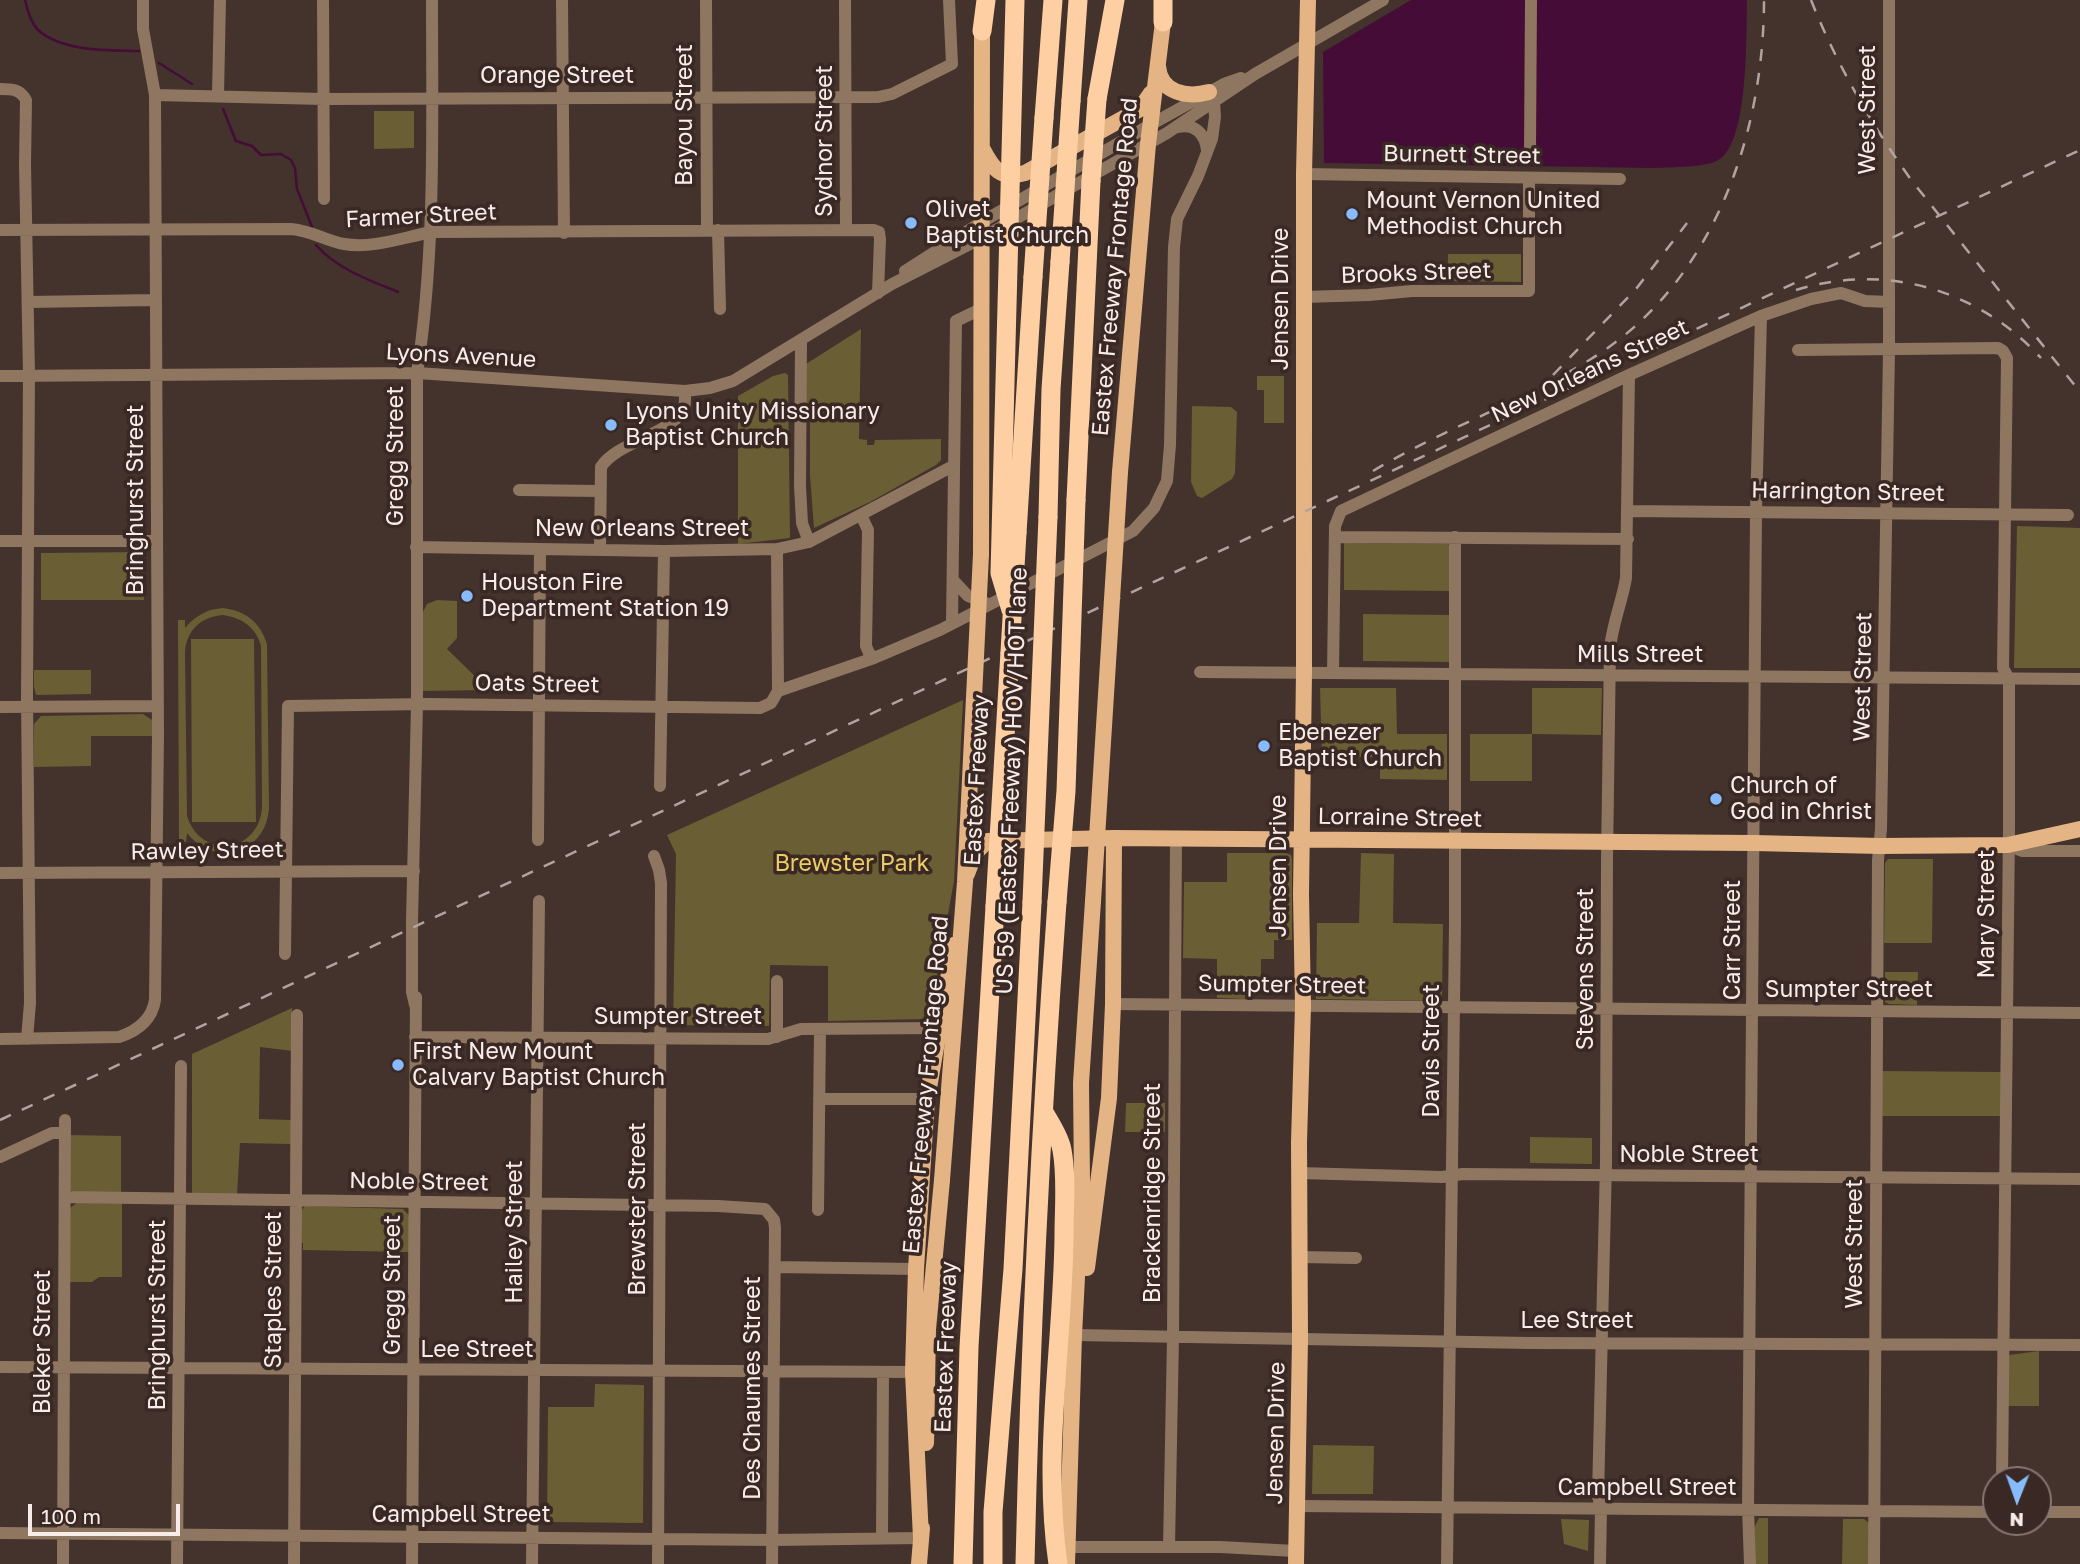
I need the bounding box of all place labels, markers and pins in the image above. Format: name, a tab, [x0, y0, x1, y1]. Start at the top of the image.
place label: Mount Vernon United Methodist Church	[1366, 187, 1600, 241]
place label: Olivet Baptist Church	[925, 196, 1089, 250]
marker: Mount Vernon United Methodist Church	[1344, 206, 1360, 222]
marker: Olivet Baptist Church	[903, 215, 919, 231]
place label: Lyons Unity Missionary Baptist Church	[625, 398, 880, 452]
marker: Lyons Unity Missionary Baptist Church	[603, 417, 619, 433]
place label: Houston Fire Department Station 19	[481, 569, 729, 623]
marker: Houston Fire Department Station 19	[459, 588, 475, 604]
place label: Ebenezer Baptist Church	[1278, 719, 1442, 773]
marker: Ebenezer Baptist Church	[1256, 738, 1272, 754]
place label: Church of God in Christ	[1730, 772, 1872, 826]
marker: Church of God in Christ	[1708, 791, 1724, 807]
place label: First New Mount Calvary Baptist Church	[412, 1038, 665, 1092]
marker: First New Mount Calvary Baptist Church	[390, 1057, 406, 1073]

